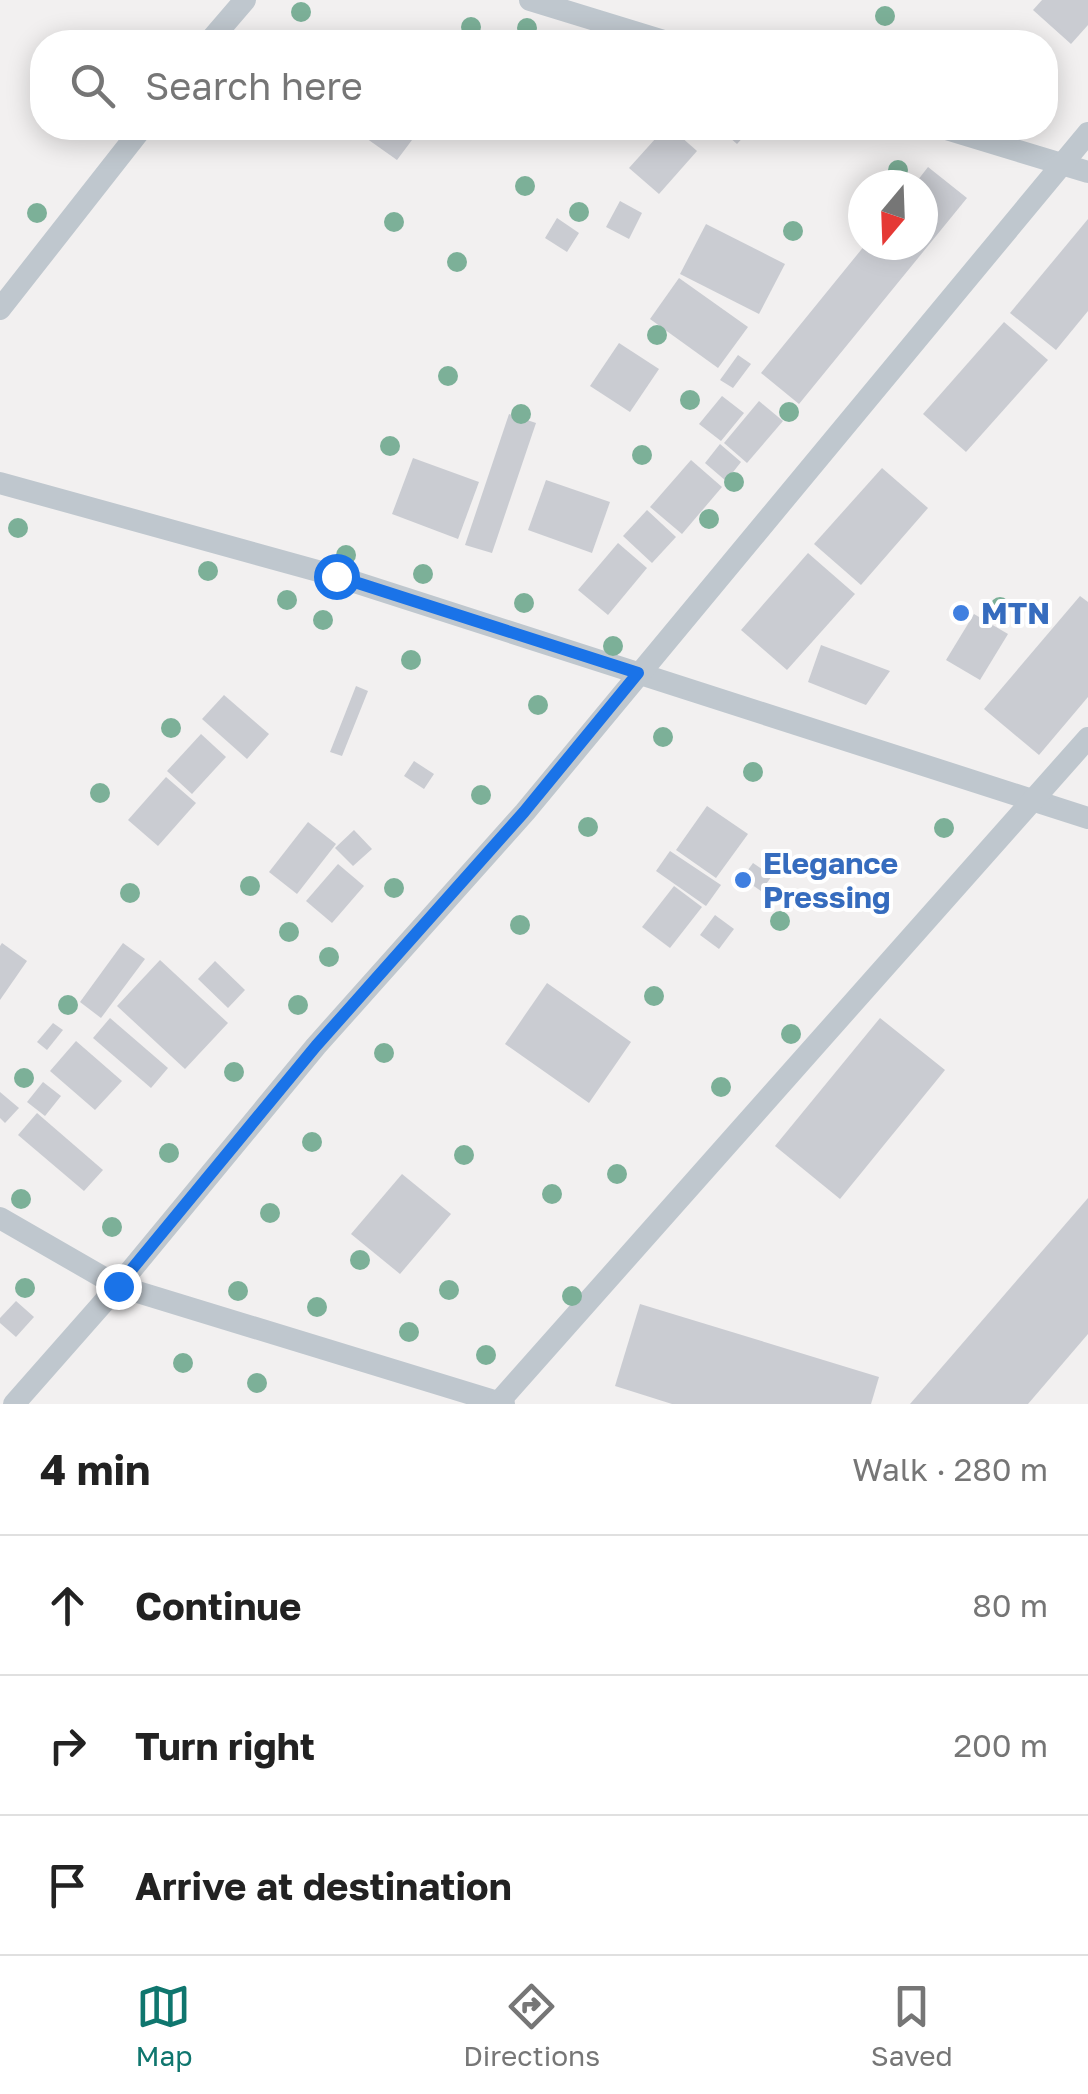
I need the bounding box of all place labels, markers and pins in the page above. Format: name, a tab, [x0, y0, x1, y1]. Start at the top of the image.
place label: MTN	[981, 595, 1050, 631]
marker: MTN	[950, 602, 972, 624]
place label: Elegance Pressing	[763, 845, 898, 915]
marker: Elegance Pressing	[732, 869, 754, 891]

